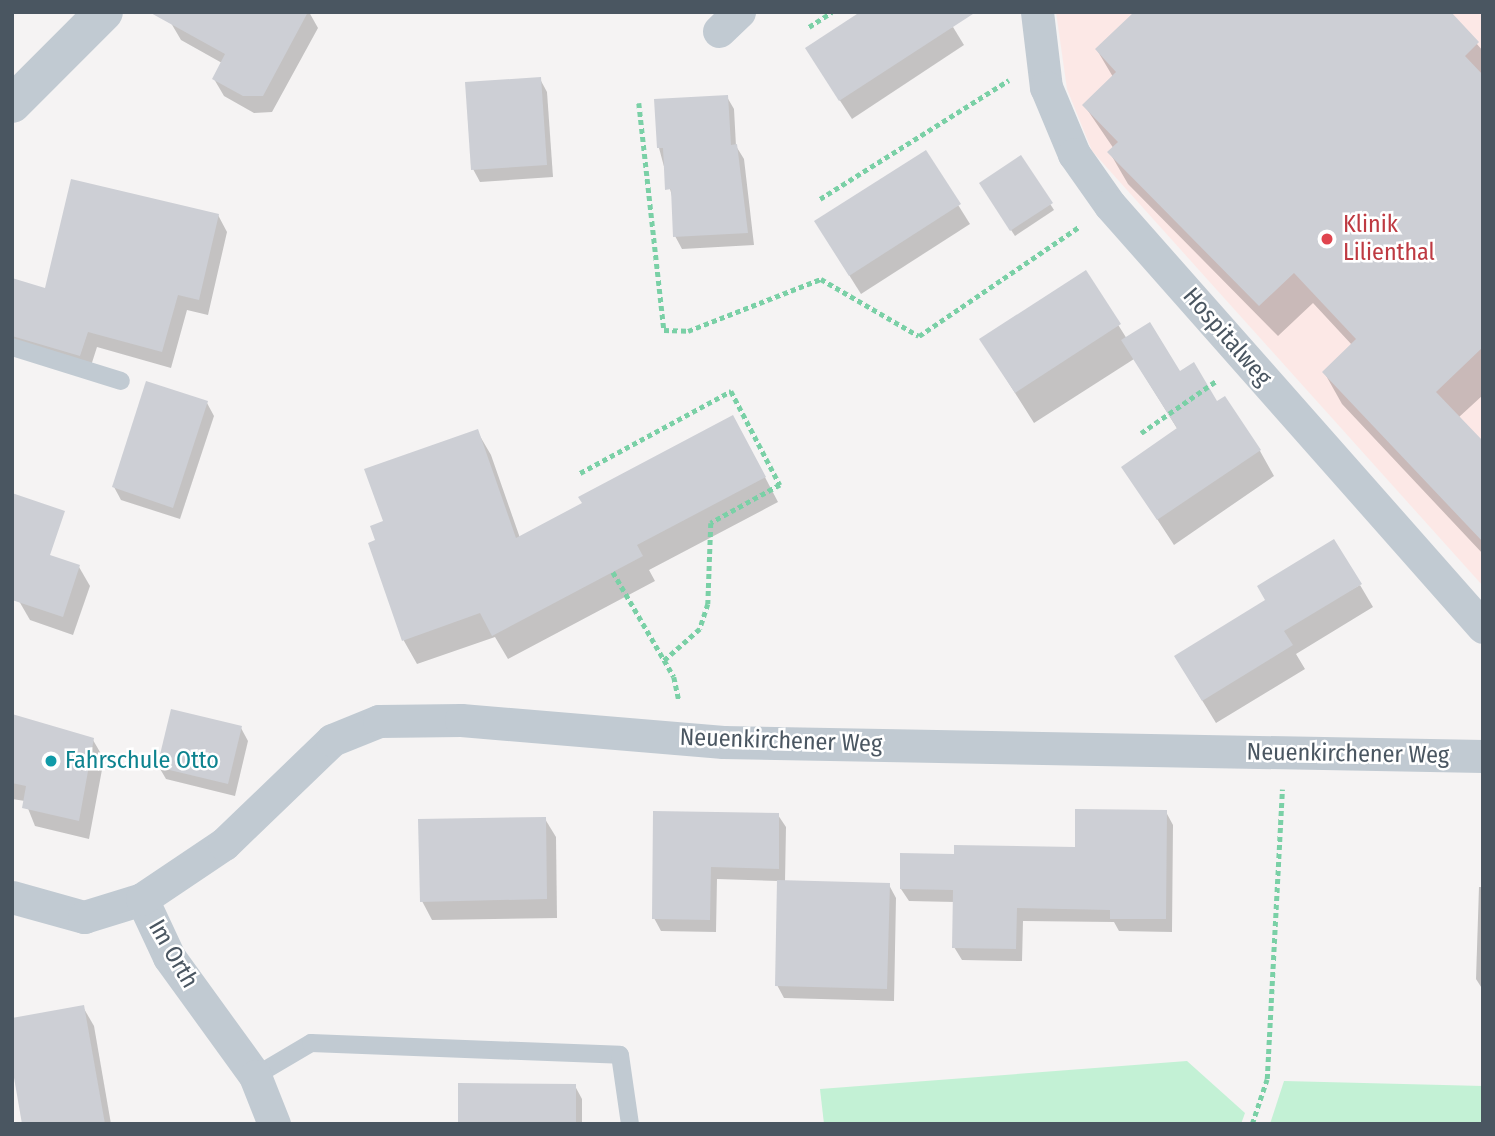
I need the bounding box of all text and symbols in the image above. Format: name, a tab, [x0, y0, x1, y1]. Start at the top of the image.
place label: Klinik Lilienthal	[1343, 211, 1435, 267]
marker: Klinik Lilienthal	[1317, 229, 1337, 249]
street label: Hospitalweg	[1177, 282, 1277, 392]
street label: Neuenkirchener Weg	[679, 723, 883, 759]
street label: Neuenkirchener Weg	[1246, 738, 1450, 770]
place label: Fahrschule Otto	[65, 747, 219, 775]
marker: Fahrschule Otto	[43, 753, 59, 769]
street label: Im Orth	[142, 915, 204, 993]

